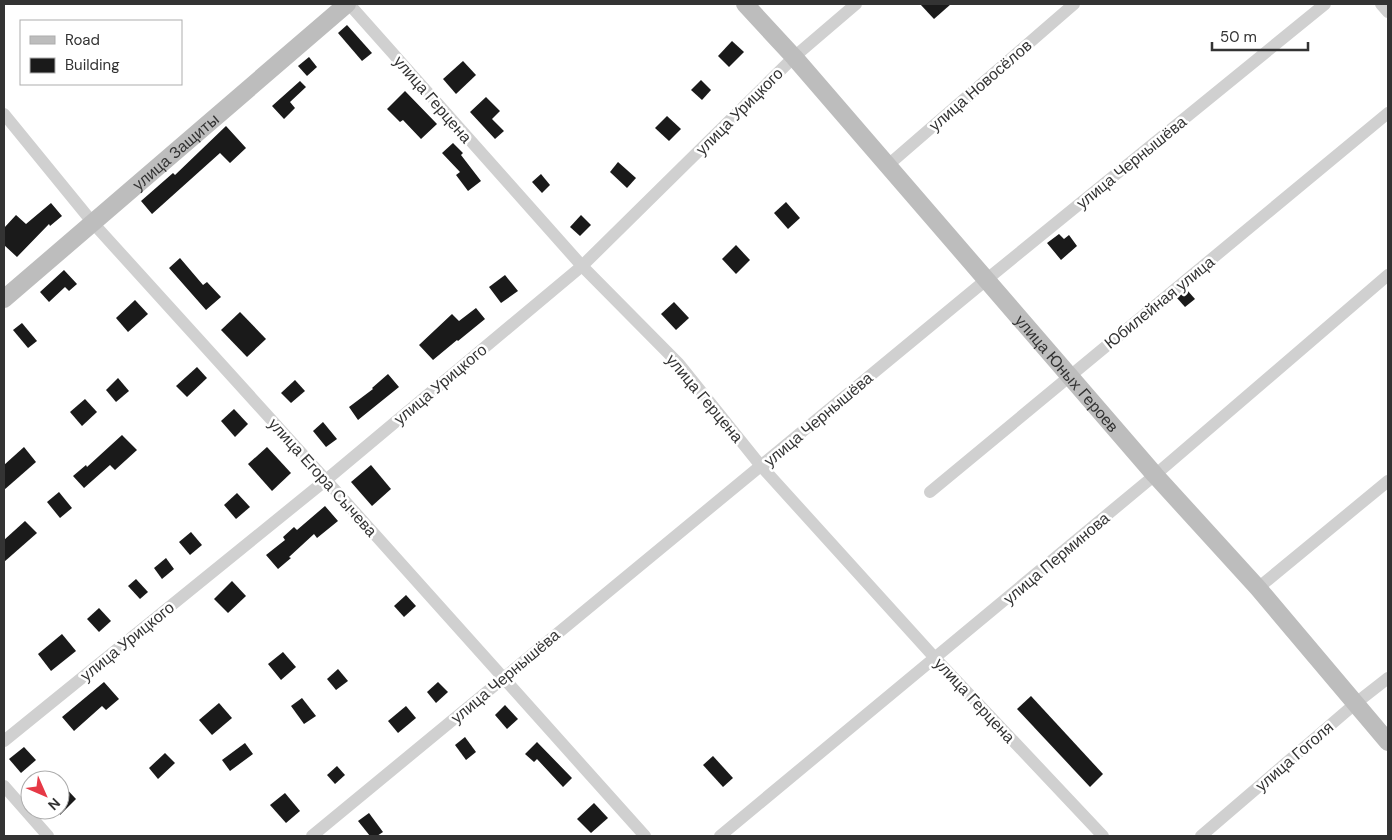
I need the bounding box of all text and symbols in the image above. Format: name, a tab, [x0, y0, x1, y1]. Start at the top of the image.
legend	[20, 20, 182, 85]
scale bar	[1212, 20, 1308, 52]
text: 50 m	[1220, 27, 1257, 47]
text: Road	[65, 30, 100, 50]
street label: улица Новосёлов	[924, 35, 1036, 136]
street label: улица Герцена	[389, 51, 476, 148]
text: Building	[65, 55, 120, 75]
street label: улица Урицкого	[691, 63, 788, 159]
street label: улица Защиты	[128, 109, 223, 195]
street label: улица Чернышёва	[1072, 111, 1191, 213]
street label: Юбилейная улица	[1100, 251, 1219, 353]
street label: улица Юных Героев	[1010, 310, 1123, 437]
street label: улица Урицкого	[389, 339, 491, 429]
street label: улица Герцена	[661, 350, 748, 447]
street label: улица Чернышёва	[759, 368, 877, 471]
street label: улица Егора Сычева	[264, 414, 382, 541]
street label: улица Перминова	[999, 508, 1114, 609]
street label: улица Урицкого	[76, 597, 179, 686]
street label: улица Чернышёва	[446, 625, 564, 728]
street label: улица Герцена	[930, 653, 1020, 748]
street label: улица Гоголя	[1251, 717, 1338, 796]
north arrow	[20, 770, 70, 820]
text: N	[44, 794, 64, 814]

